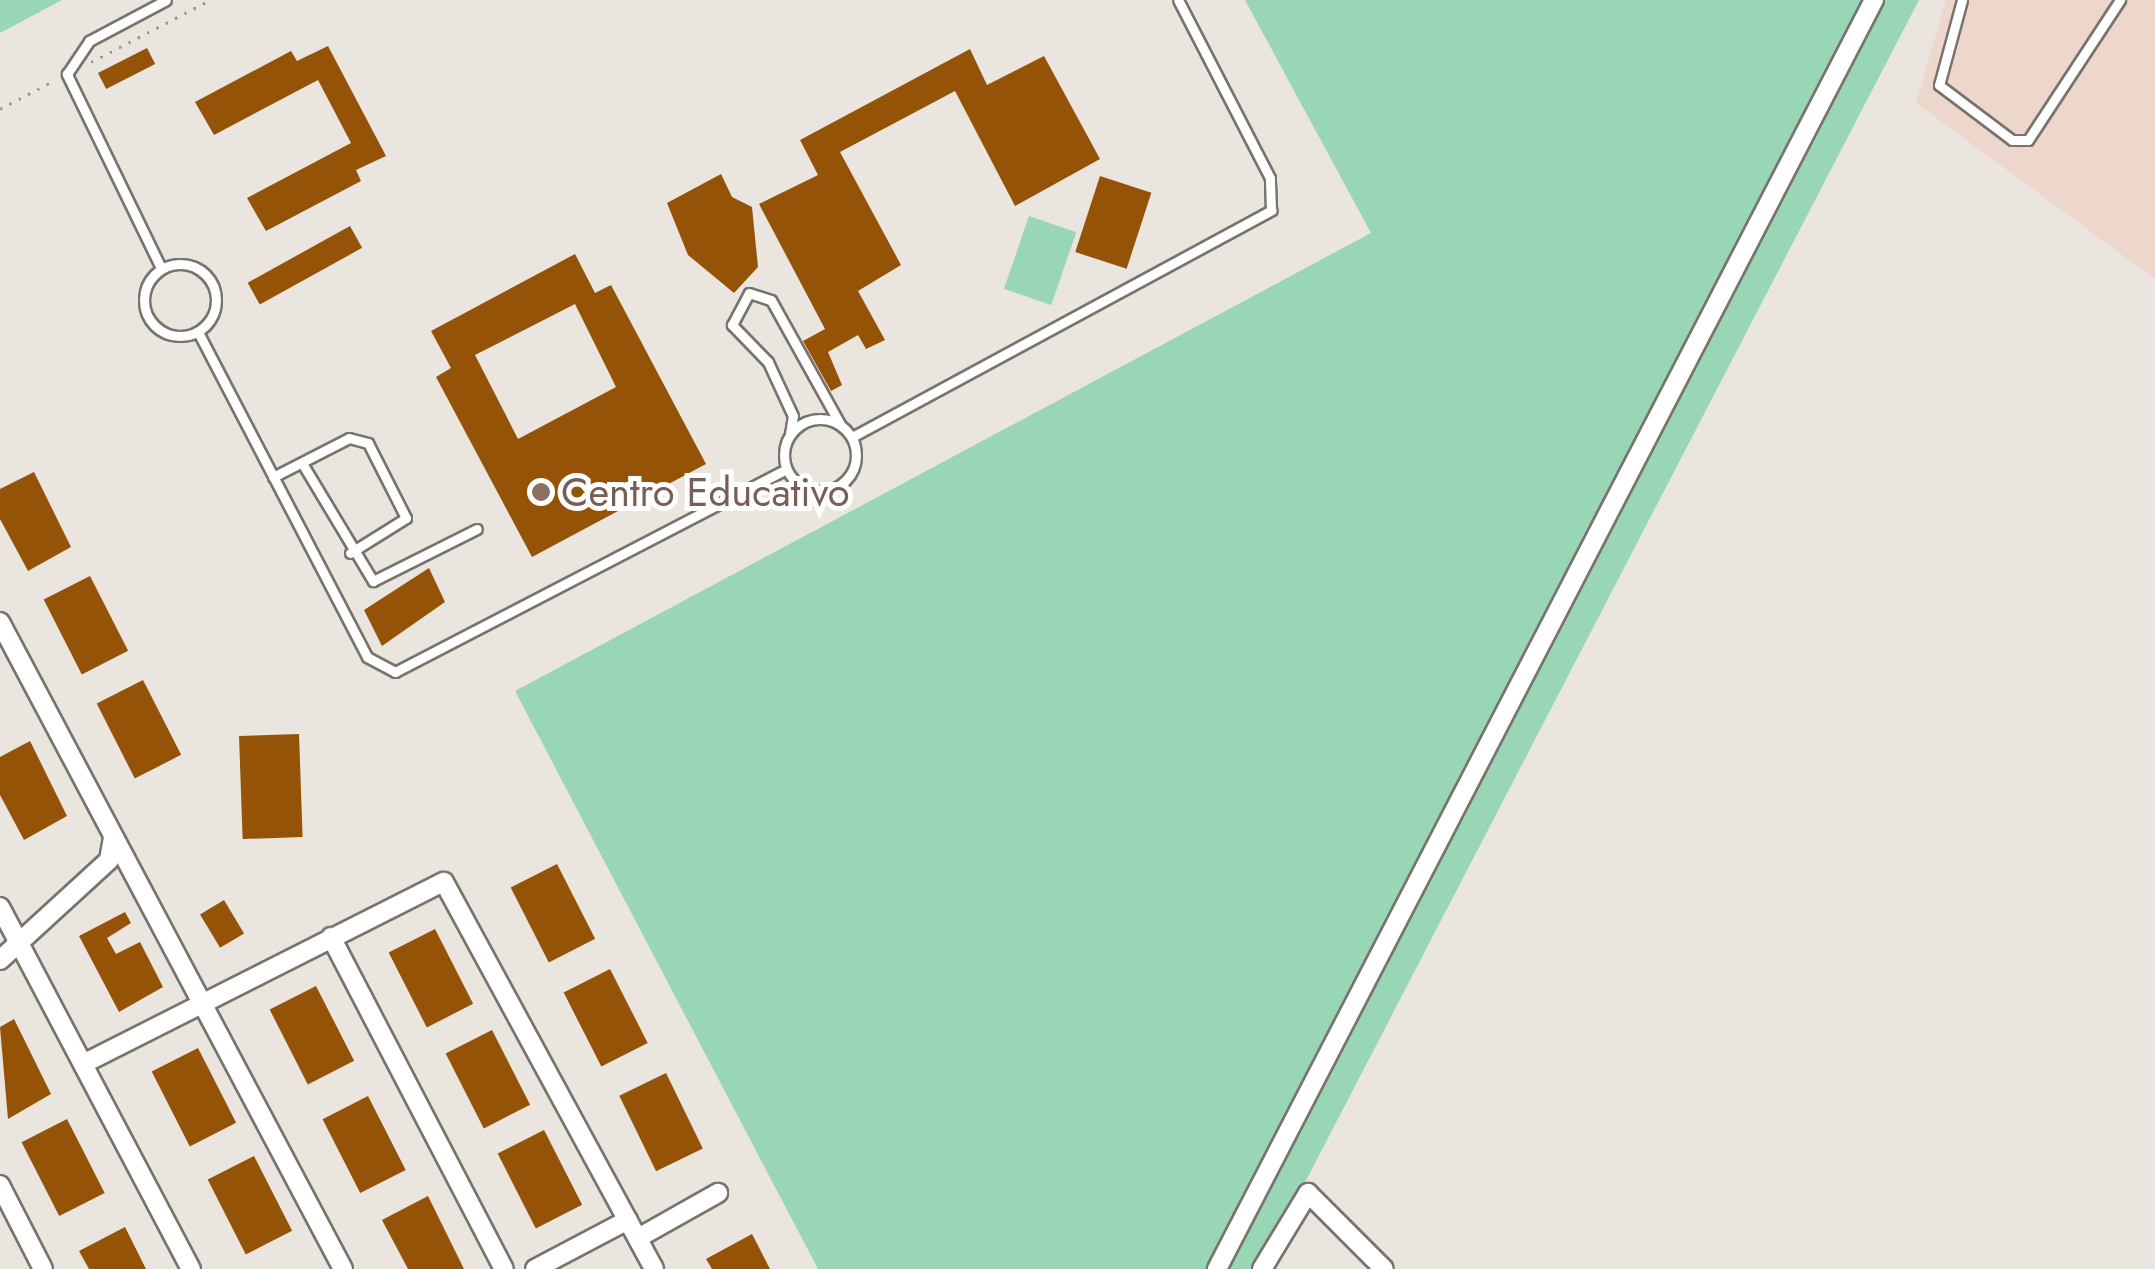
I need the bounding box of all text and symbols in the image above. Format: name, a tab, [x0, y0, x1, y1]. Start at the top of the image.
place label: Centro Educativo	[561, 468, 850, 516]
marker: Centro Educativo	[530, 481, 552, 503]

